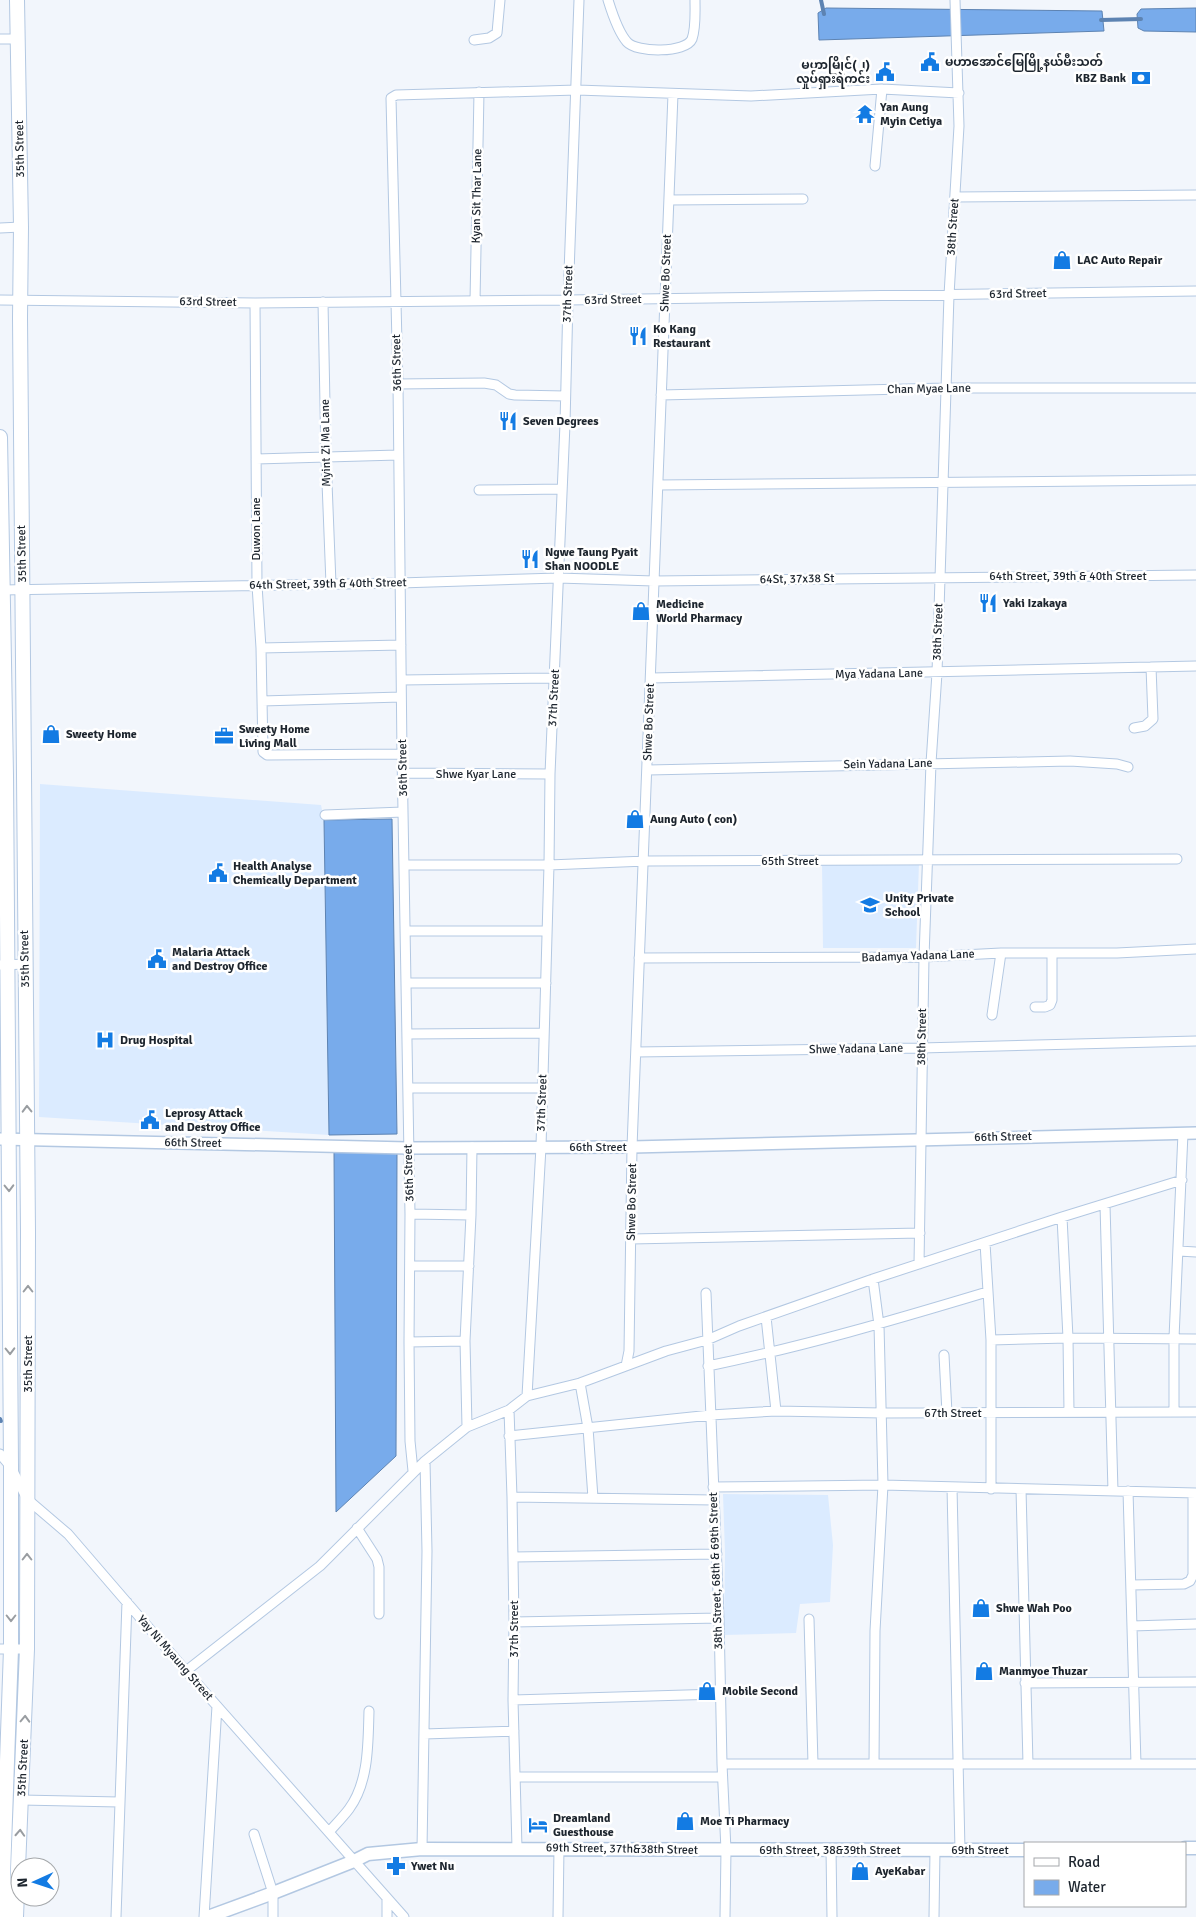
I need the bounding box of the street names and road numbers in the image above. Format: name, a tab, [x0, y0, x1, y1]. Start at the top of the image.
street label: 35th Street	[12, 120, 28, 178]
street label: Kyan Sit Thar Lane	[469, 149, 485, 243]
street label: 38th Street	[944, 198, 962, 256]
street label: Shwe Bo Street	[657, 234, 675, 312]
street label: 37th Street	[559, 265, 577, 323]
street label: 63rd Street	[989, 286, 1047, 302]
street label: 63rd Street	[584, 292, 642, 308]
street label: 63rd Street	[179, 294, 237, 310]
street label: 36th Street	[389, 334, 405, 392]
street label: Chan Myae Lane	[887, 381, 971, 397]
street label: Myint Zi Ma Lane	[318, 399, 334, 487]
street label: Duwon Lane	[249, 497, 264, 561]
street label: 35th Street	[14, 525, 30, 583]
street label: 64th Street, 39th & 40th Street	[989, 569, 1147, 584]
street label: 64St, 37x38 St	[760, 571, 834, 587]
street label: 64th Street, 39th & 40th Street	[249, 575, 407, 593]
street label: 38th Street	[929, 603, 947, 661]
street label: Mya Yadana Lane	[835, 666, 923, 682]
street label: 37th Street	[545, 669, 563, 727]
street label: Shwe Bo Street	[640, 683, 658, 761]
street label: 36th Street	[395, 739, 411, 797]
street label: Sein Yadana Lane	[843, 756, 933, 772]
street label: Shwe Kyar Lane	[436, 767, 516, 782]
street label: 65th Street	[761, 854, 819, 869]
street label: 35th Street	[17, 930, 33, 988]
street label: Badamya Yadana Lane	[861, 947, 975, 965]
street label: 38th Street	[914, 1008, 930, 1066]
street label: Shwe Yadana Lane	[809, 1041, 903, 1057]
street label: 37th Street	[533, 1074, 551, 1132]
street label: 66th Street	[974, 1129, 1032, 1145]
street label: 66th Street	[164, 1135, 222, 1151]
street label: 66th Street	[569, 1140, 627, 1155]
street label: 36th Street	[400, 1144, 418, 1202]
street label: Shwe Bo Street	[624, 1163, 640, 1241]
street label: 35th Street	[21, 1335, 36, 1393]
street label: 67th Street	[924, 1406, 982, 1421]
street label: 38th Street, 68th & 69th Street	[706, 1492, 726, 1650]
street label: 37th Street	[507, 1600, 522, 1658]
street label: Yay Ni Myaung Street	[134, 1612, 216, 1704]
street label: 35th Street	[14, 1739, 32, 1797]
street label: 69th Street, 37th&38th Street	[546, 1840, 698, 1858]
street label: 69th Street, 38&39th Street	[759, 1843, 901, 1858]
street label: 69th Street	[951, 1843, 1009, 1858]

